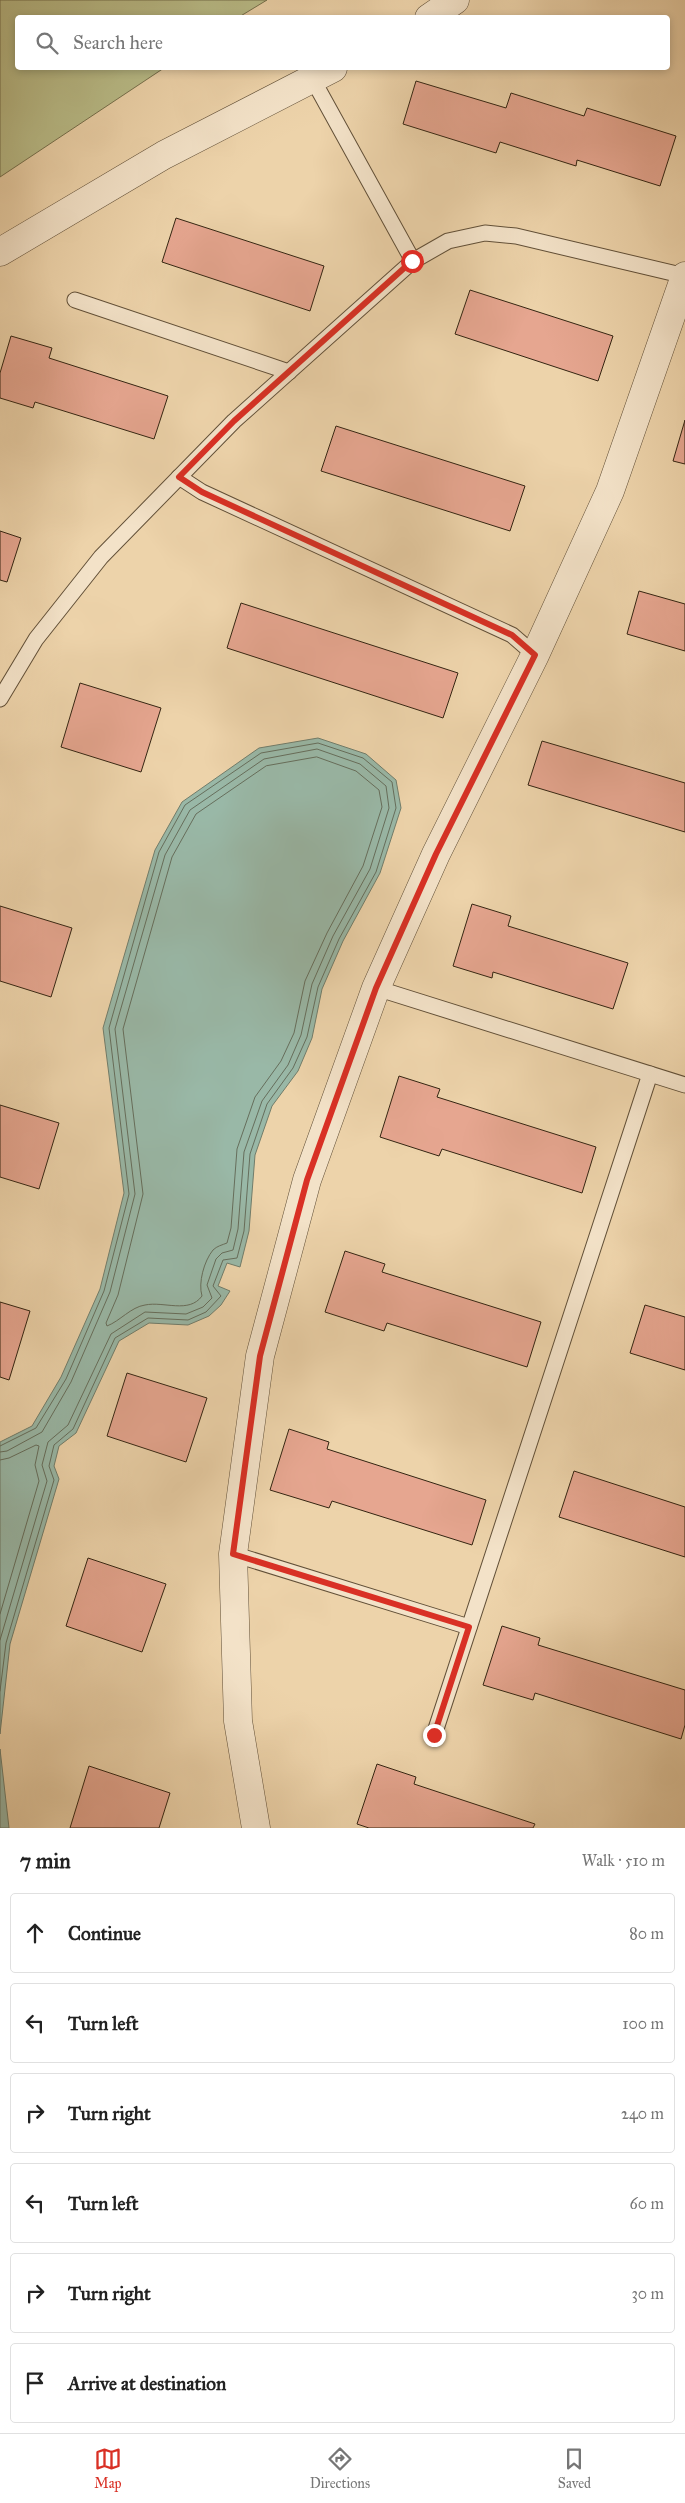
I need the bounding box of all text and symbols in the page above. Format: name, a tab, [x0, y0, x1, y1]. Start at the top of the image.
search box	[15, 15, 670, 70]
icon: search	[33, 29, 61, 57]
text: Search here	[73, 31, 163, 54]
route start	[401, 250, 424, 273]
route end	[423, 1724, 446, 1747]
text: 7 min	[20, 1848, 71, 1874]
text: Walk · 510 m	[582, 1851, 665, 1870]
icon: ahead	[21, 1919, 49, 1947]
text: Continue	[68, 1922, 141, 1945]
text: 80 m	[629, 1924, 664, 1943]
icon: left	[21, 2009, 49, 2037]
text: Turn left	[68, 2012, 138, 2035]
text: 100 m	[622, 2014, 664, 2033]
icon: right	[21, 2099, 49, 2127]
text: Turn right	[68, 2102, 151, 2125]
text: 240 m	[621, 2104, 664, 2123]
icon: left	[21, 2189, 49, 2217]
text: Turn left	[68, 2192, 138, 2215]
text: 60 m	[630, 2194, 664, 2213]
icon: right	[21, 2279, 49, 2307]
text: Turn right	[68, 2282, 151, 2305]
text: 30 m	[631, 2284, 664, 2303]
icon: arrive	[21, 2369, 49, 2397]
text: Arrive at destination	[68, 2372, 226, 2395]
tab: Map	[94, 2445, 122, 2492]
tab: Directions	[310, 2445, 370, 2492]
tab: Saved	[558, 2445, 591, 2492]

